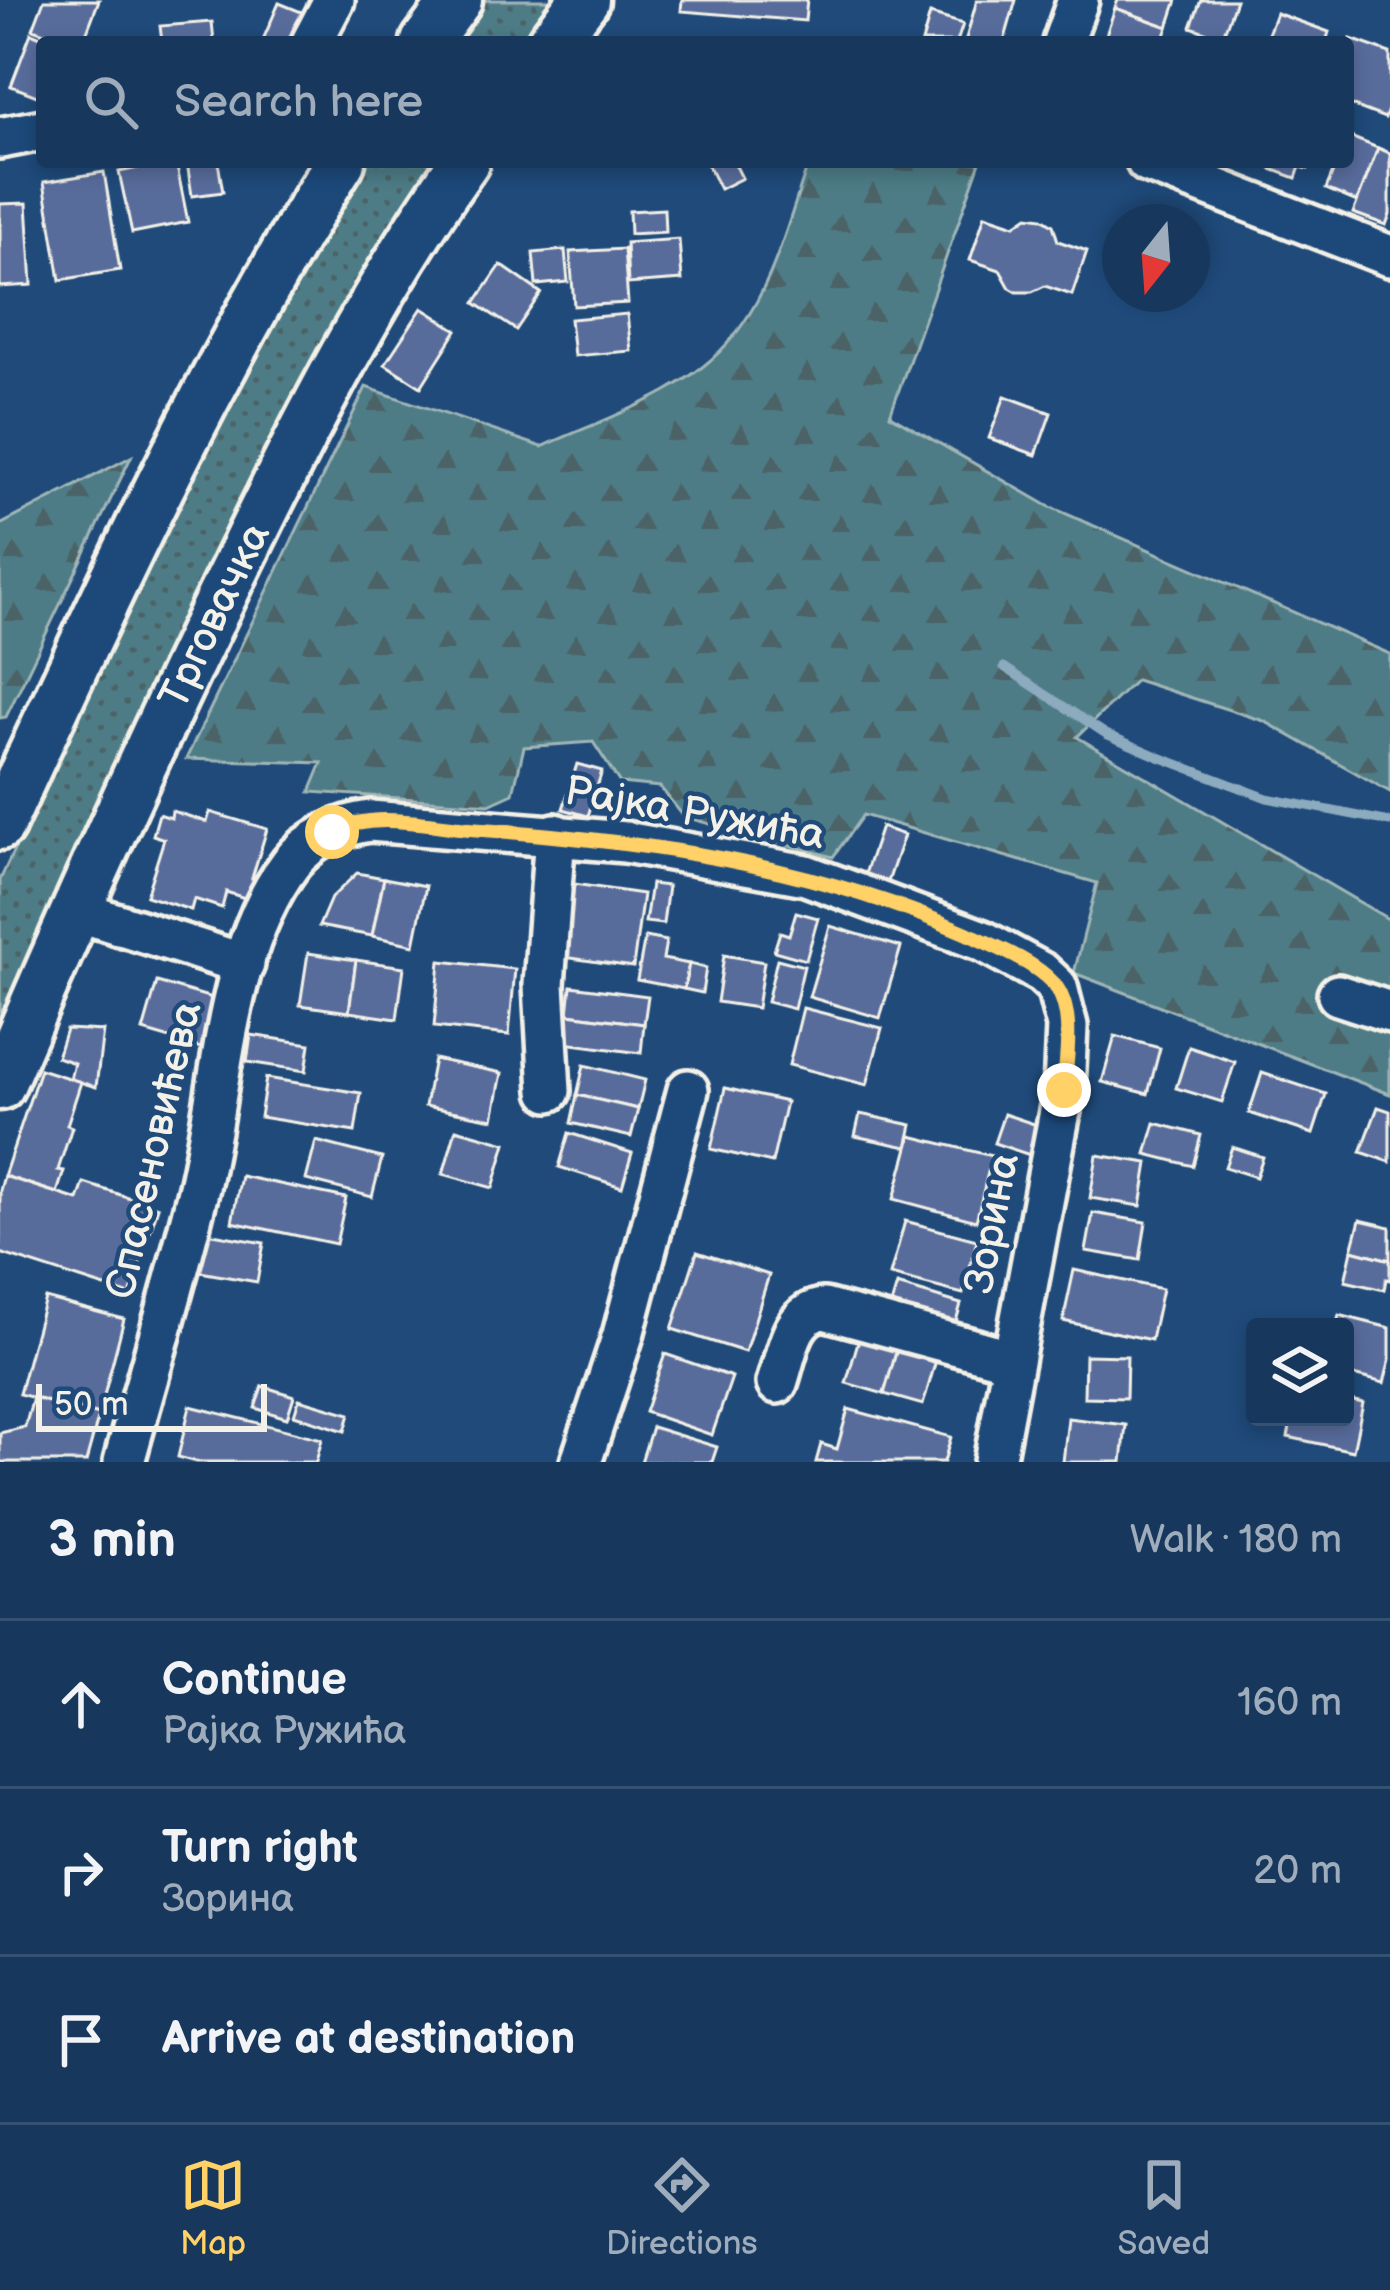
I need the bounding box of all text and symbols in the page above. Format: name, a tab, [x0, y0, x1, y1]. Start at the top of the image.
search box	[36, 36, 1354, 168]
icon: search	[78, 69, 144, 135]
text: Search here	[174, 75, 423, 130]
north arrow	[1102, 204, 1210, 312]
street label: Трговачка	[149, 514, 282, 717]
street label: Рајка Ружића	[561, 766, 829, 861]
route start	[305, 805, 359, 859]
street label: Спасеновићева	[95, 997, 213, 1304]
route end	[1037, 1063, 1091, 1117]
street label: Зорина	[954, 1149, 1031, 1298]
map controls	[1246, 1318, 1354, 1426]
button: layers	[1246, 1318, 1354, 1426]
scale bar	[36, 1378, 267, 1431]
text: 50 m	[54, 1385, 129, 1425]
text: 3 min	[48, 1510, 176, 1571]
text: Walk · 180 m	[1130, 1517, 1342, 1564]
text: Continue	[162, 1653, 347, 1708]
icon: ahead	[48, 1671, 114, 1737]
text: 160 m	[1237, 1680, 1342, 1727]
text: Рајка Ружића	[162, 1708, 406, 1755]
text: Turn right	[162, 1821, 358, 1876]
icon: right	[48, 1839, 114, 1905]
text: 20 m	[1253, 1848, 1342, 1895]
text: Зорина	[162, 1876, 294, 1923]
icon: arrive	[48, 2007, 114, 2073]
text: Arrive at destination	[162, 2012, 575, 2067]
tab: Map	[180, 2152, 246, 2264]
tab: Directions	[606, 2152, 758, 2264]
tab: Saved	[1117, 2152, 1210, 2264]

